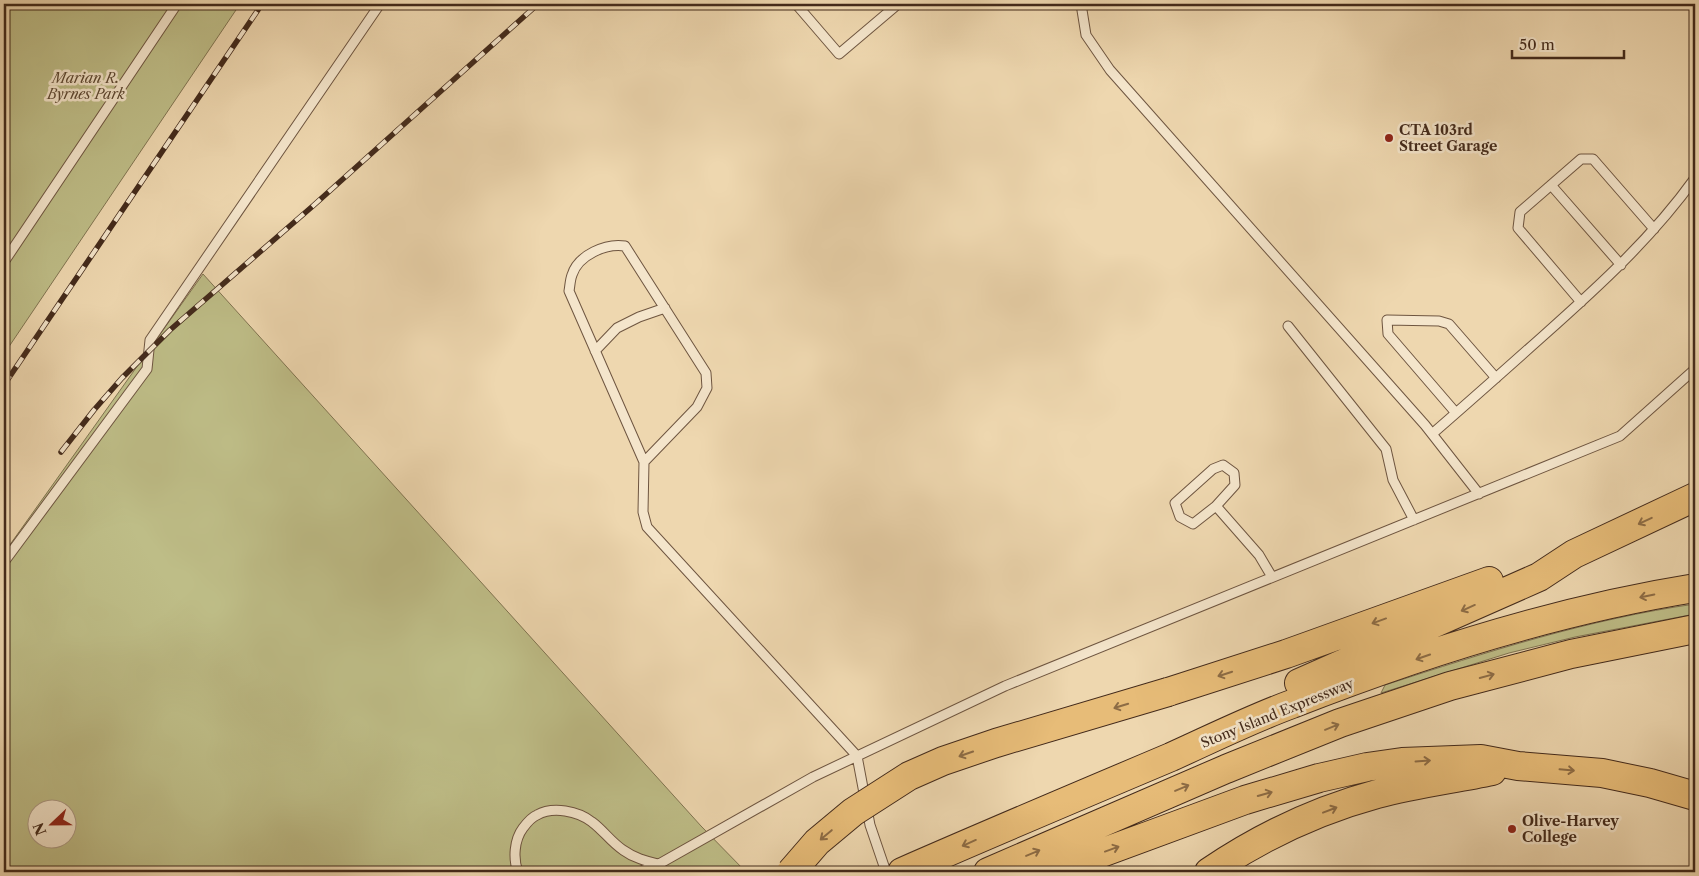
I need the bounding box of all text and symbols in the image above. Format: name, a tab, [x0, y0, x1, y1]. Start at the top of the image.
scale bar	[1512, 28, 1624, 60]
text: 50 m	[1519, 35, 1555, 54]
park label: Marian R. Byrnes Park	[46, 69, 126, 103]
place label: CTA 103rd Street Garage	[1399, 121, 1497, 155]
marker: CTA 103rd Street Garage	[1383, 132, 1395, 144]
one-way arrow	[1638, 516, 1653, 526]
one-way arrow	[1640, 592, 1656, 601]
one-way arrow	[1461, 604, 1476, 614]
one-way arrow	[1371, 617, 1387, 626]
one-way arrow	[1416, 653, 1431, 662]
one-way arrow	[1217, 669, 1233, 679]
one-way arrow	[1478, 671, 1494, 681]
street label: Stony Island Expressway	[1198, 674, 1356, 752]
one-way arrow	[1113, 701, 1129, 711]
one-way arrow	[1324, 721, 1339, 731]
one-way arrow	[958, 749, 974, 759]
one-way arrow	[1415, 756, 1431, 766]
one-way arrow	[1559, 765, 1575, 775]
one-way arrow	[1174, 783, 1189, 793]
one-way arrow	[1256, 789, 1272, 798]
north arrow	[28, 798, 78, 848]
one-way arrow	[1321, 805, 1337, 814]
place label: Olive-Harvey College	[1522, 812, 1619, 846]
text: N	[29, 820, 51, 838]
marker: Olive-Harvey College	[1506, 823, 1518, 835]
one-way arrow	[820, 829, 833, 840]
one-way arrow	[962, 838, 977, 848]
one-way arrow	[1104, 844, 1119, 853]
one-way arrow	[1025, 847, 1040, 857]

